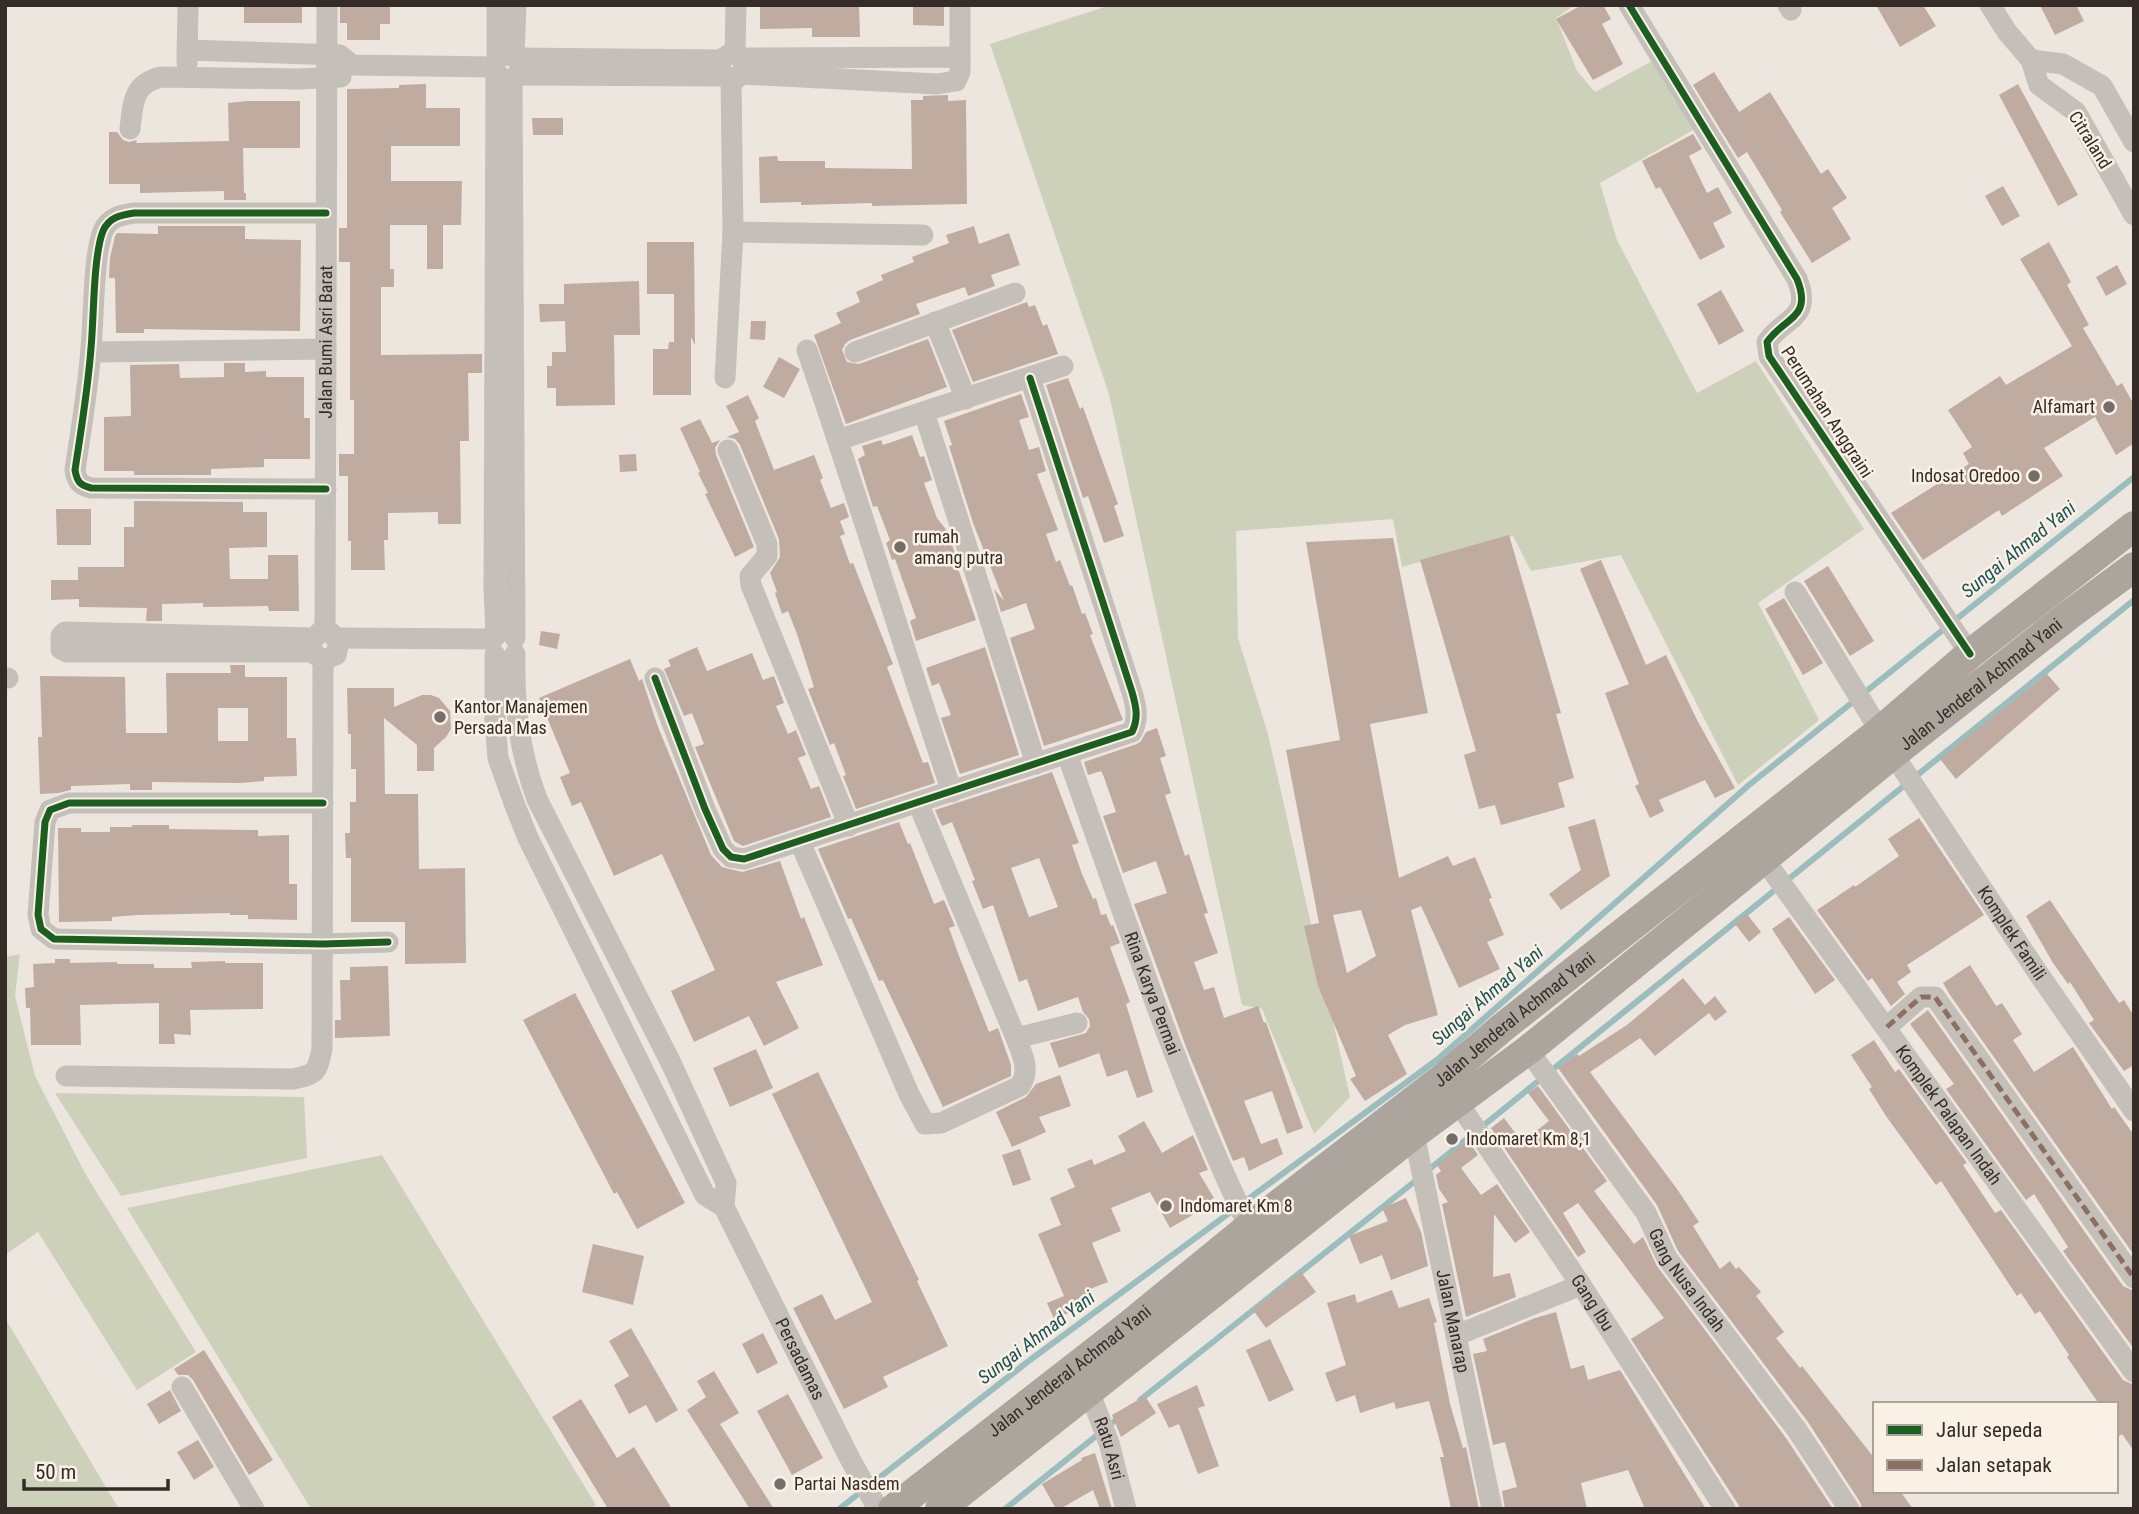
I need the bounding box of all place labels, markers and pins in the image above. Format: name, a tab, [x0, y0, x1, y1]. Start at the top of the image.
place label: Alfamart	[2033, 396, 2095, 417]
marker: Alfamart	[2101, 399, 2117, 415]
place label: Indosat Oredoo	[1911, 465, 2020, 486]
marker: Indosat Oredoo	[2026, 468, 2042, 484]
place label: rumah amang putra	[914, 526, 1003, 568]
marker: rumah amang putra	[892, 539, 908, 555]
place label: Kantor Manajemen Persada Mas	[454, 696, 588, 738]
marker: Kantor Manajemen Persada Mas	[432, 709, 448, 725]
place label: Indomaret Km 8,1	[1466, 1128, 1591, 1149]
marker: Indomaret Km 8,1	[1444, 1131, 1460, 1147]
place label: Indomaret Km 8	[1180, 1195, 1293, 1216]
marker: Indomaret Km 8	[1158, 1198, 1174, 1214]
place label: Partai Nasdem	[794, 1473, 900, 1494]
marker: Partai Nasdem	[772, 1476, 788, 1492]

